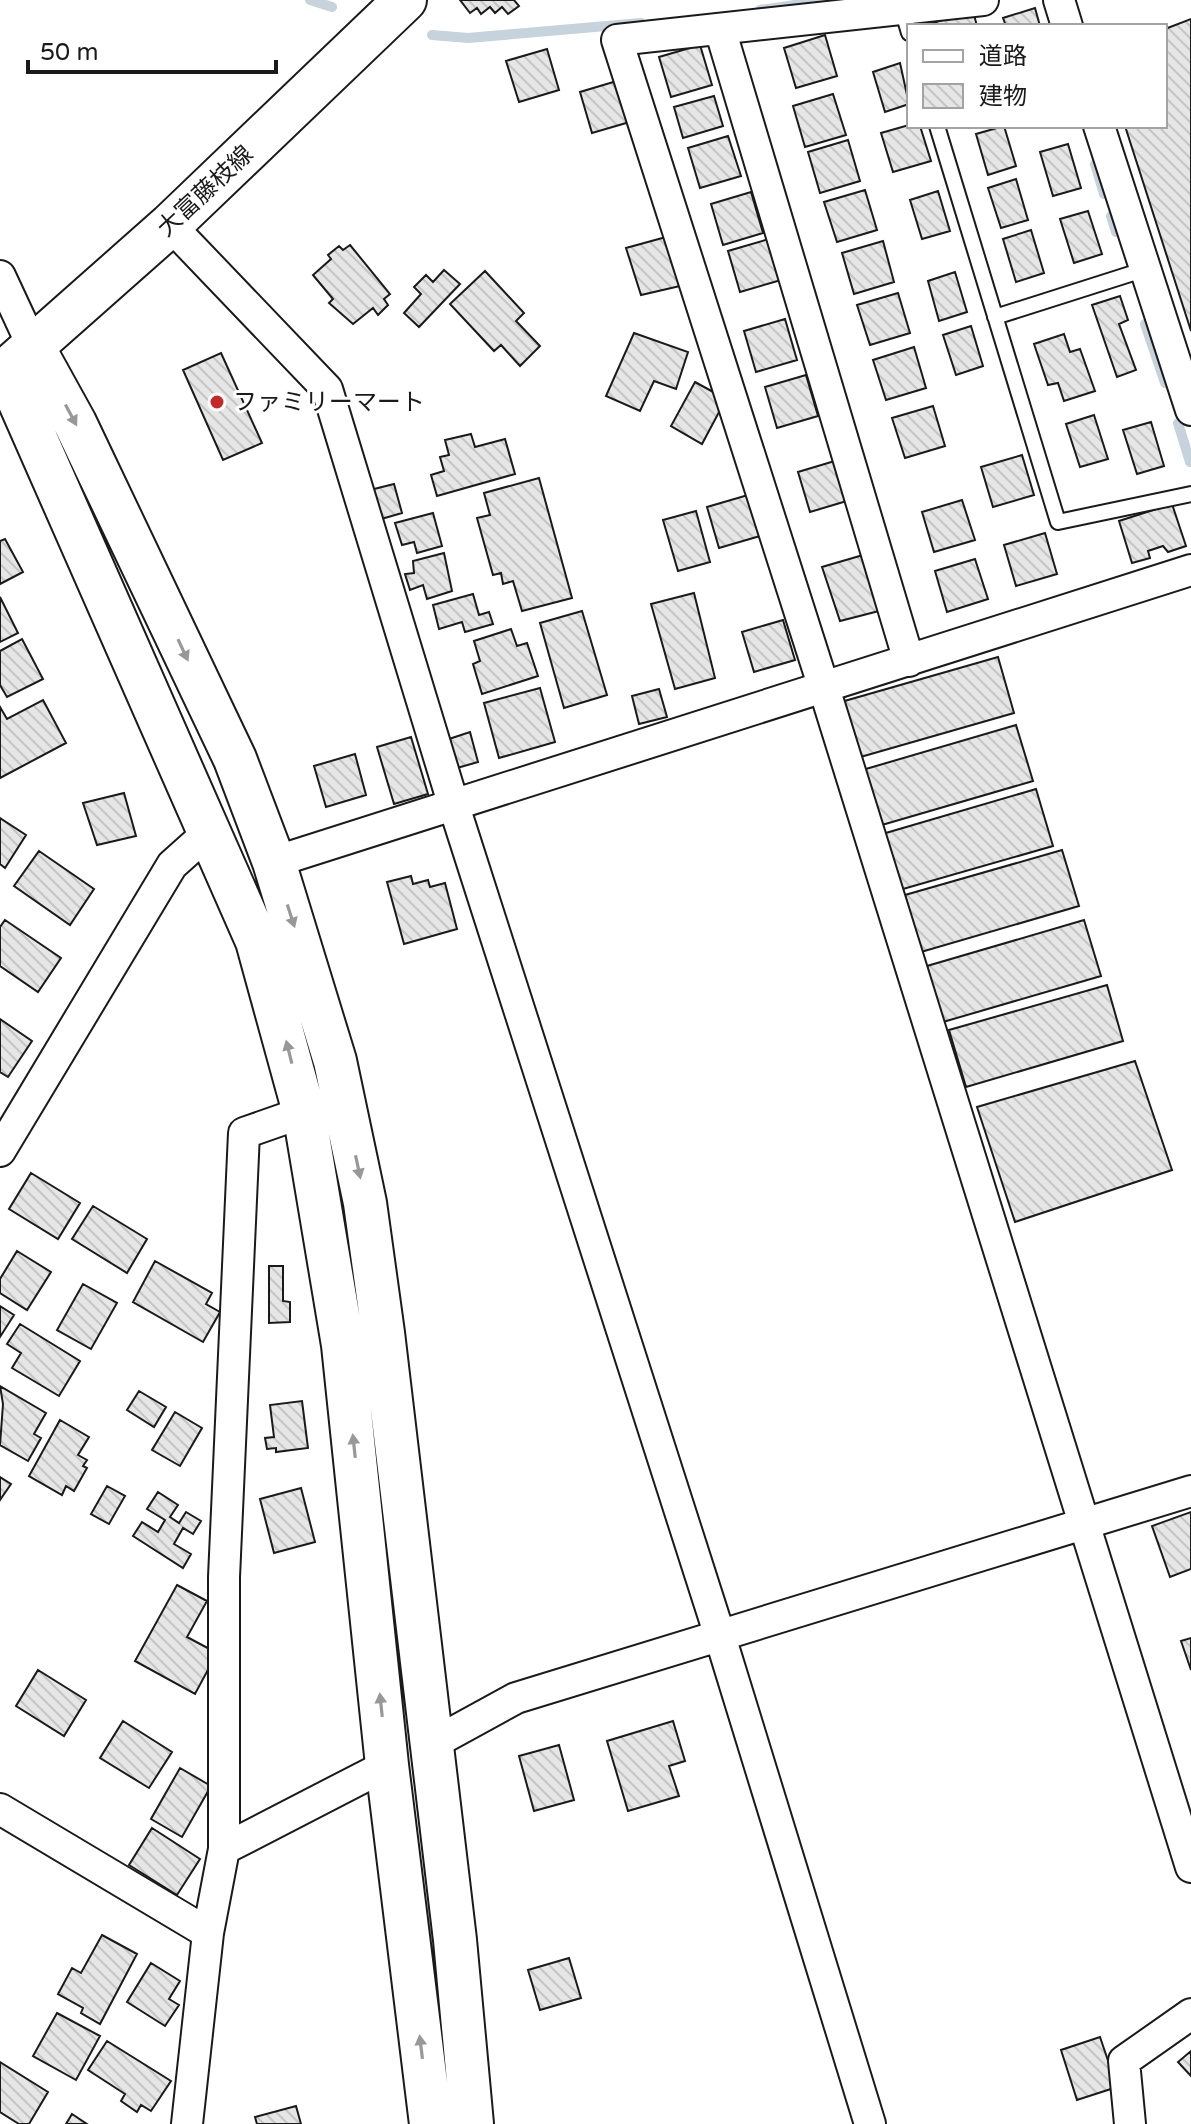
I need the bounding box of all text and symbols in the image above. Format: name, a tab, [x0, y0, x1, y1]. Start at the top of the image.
scale bar	[28, 24, 276, 74]
legend	[907, 24, 1167, 128]
text: 50 m	[40, 38, 98, 67]
text: 道路	[979, 42, 1027, 71]
text: 建物	[979, 82, 1027, 111]
street label: 大富藤枝線	[152, 140, 259, 243]
place label: ファミリーマート	[233, 388, 425, 417]
marker: ファミリーマート	[208, 393, 226, 411]
one-way arrow	[64, 404, 77, 427]
one-way arrow	[176, 638, 190, 662]
one-way arrow	[286, 905, 298, 929]
one-way arrow	[282, 1040, 294, 1065]
one-way arrow	[352, 1155, 364, 1180]
one-way arrow	[348, 1433, 361, 1458]
one-way arrow	[375, 1692, 388, 1717]
one-way arrow	[415, 2034, 428, 2059]

